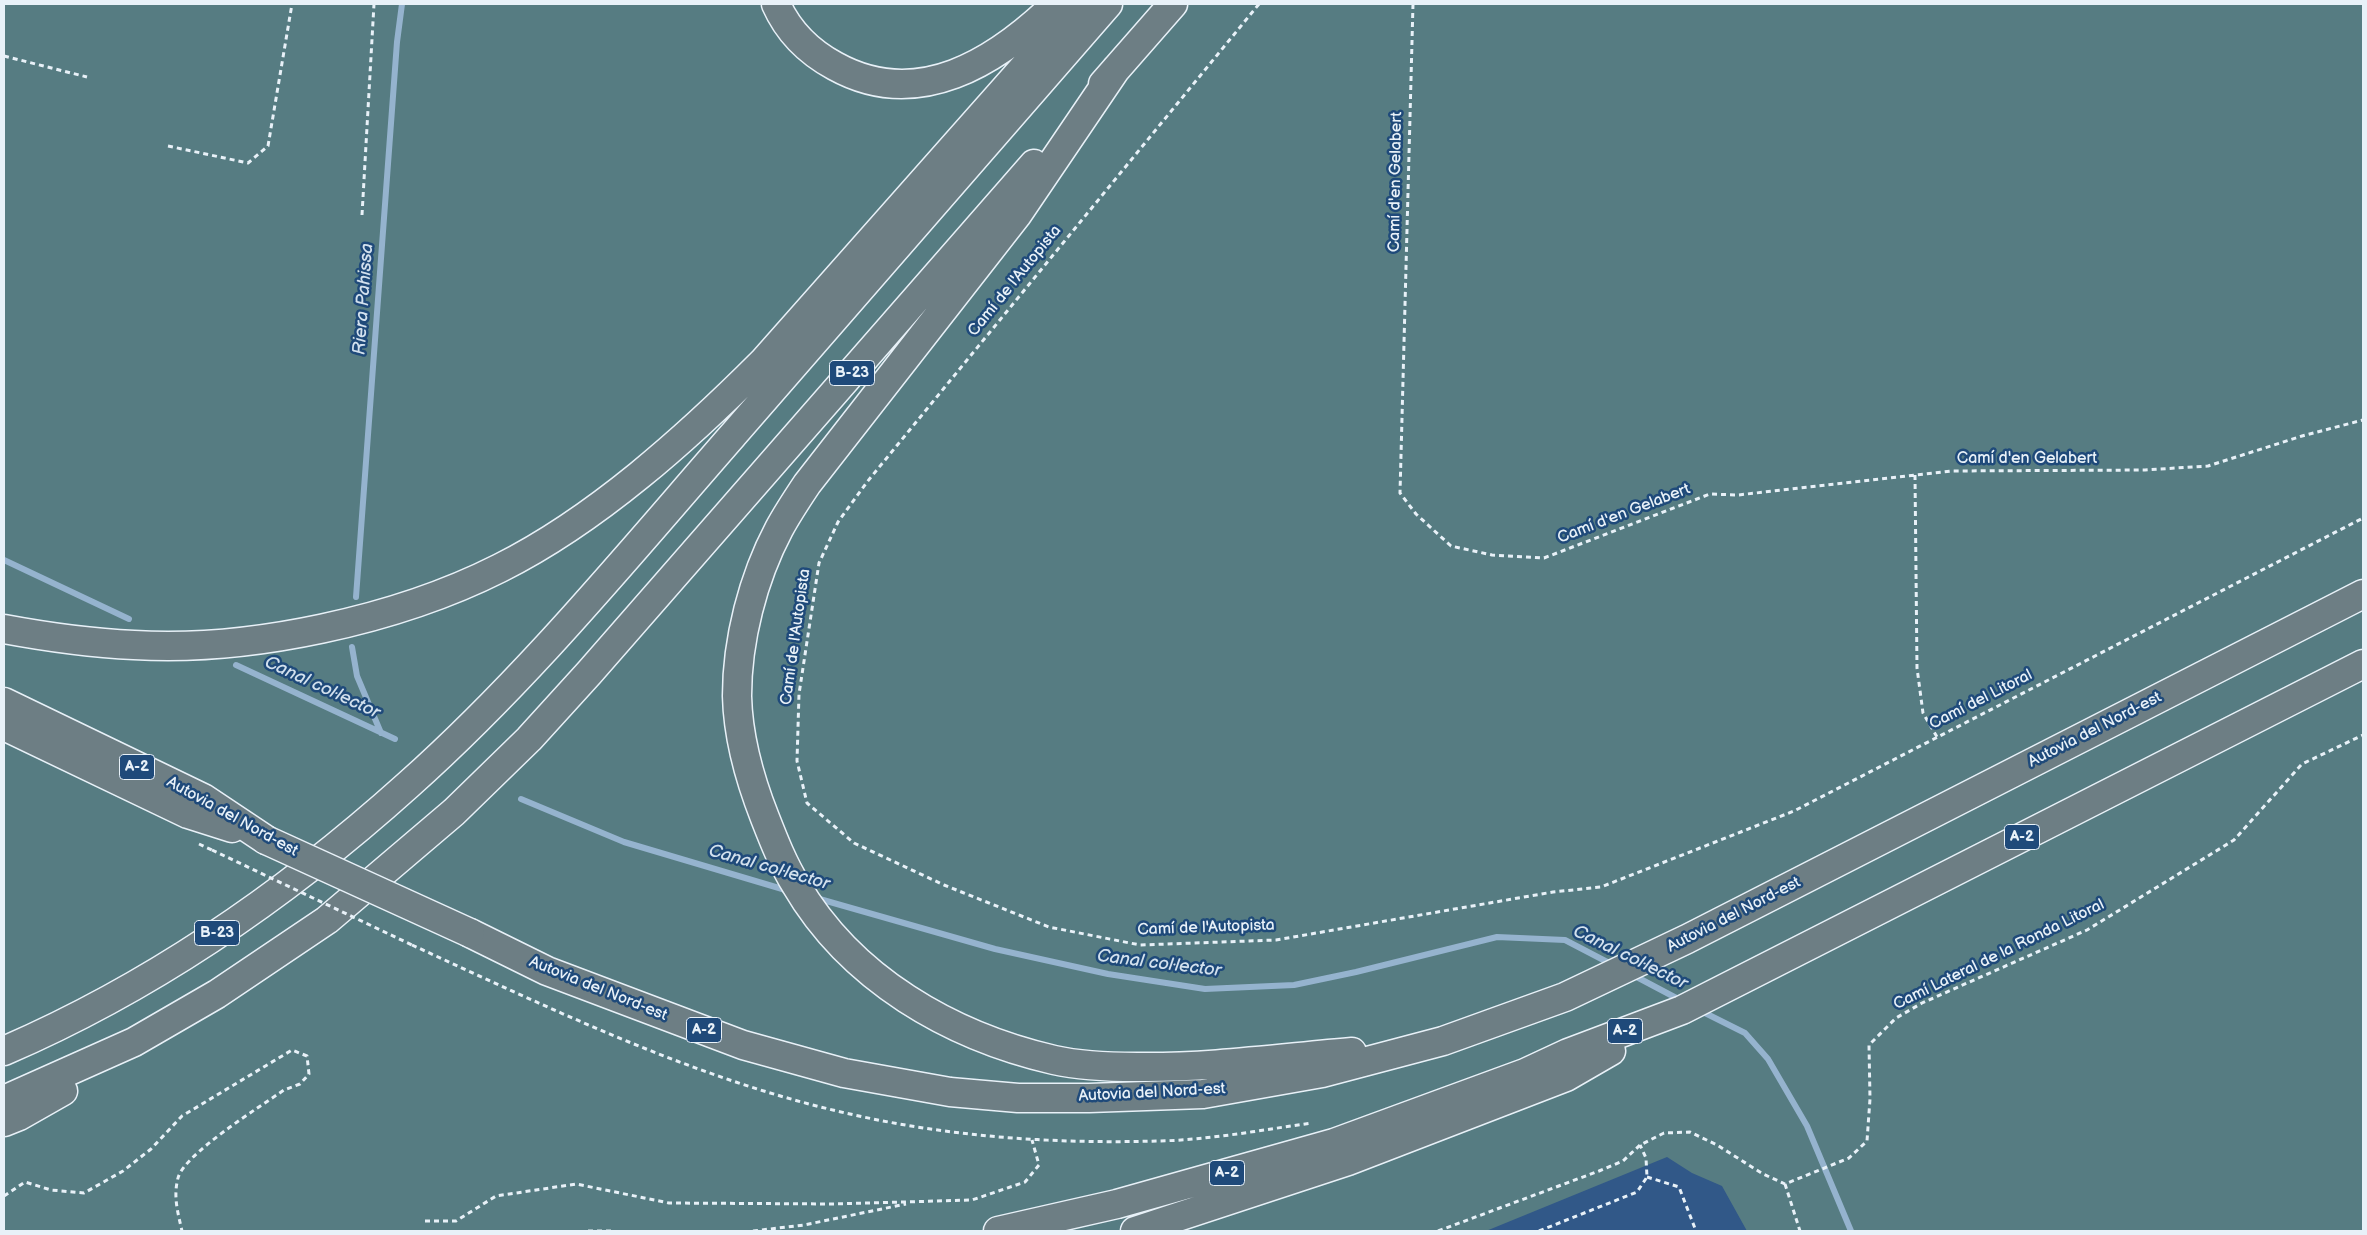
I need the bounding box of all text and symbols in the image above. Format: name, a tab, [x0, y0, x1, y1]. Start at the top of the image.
street label: Camí d'en Gelabert	[1385, 112, 1407, 252]
street label: Camí de l'Autopista	[964, 222, 1066, 340]
water label: Riera Pahissa	[349, 242, 379, 356]
road number: B-23	[830, 360, 874, 386]
street label: Camí d'en Gelabert	[1957, 449, 2097, 469]
street label: Camí d'en Gelabert	[1555, 480, 1693, 548]
street label: Camí de l'Autopista	[777, 568, 815, 706]
water label: Canal col·lector	[261, 652, 383, 724]
street label: Camí del Litoral	[1926, 666, 2036, 734]
street label: Autovia del Nord-est	[2025, 688, 2165, 772]
road number: A-2	[120, 754, 154, 780]
street label: Autovia del Nord-est	[163, 773, 301, 861]
road number: A-2	[2004, 824, 2040, 850]
water label: Canal col·lector	[706, 840, 832, 896]
street label: Autovia del Nord-est	[1664, 873, 1804, 957]
street label: Camí Lateral de la Ronda Litoral	[1890, 895, 2108, 1015]
street label: Camí de l'Autopista	[1137, 916, 1275, 940]
road number: B-23	[194, 920, 240, 946]
water label: Canal col·lector	[1569, 921, 1691, 995]
water label: Canal col·lector	[1096, 946, 1222, 982]
street label: Autovia del Nord-est	[526, 953, 670, 1025]
road number: A-2	[686, 1018, 722, 1042]
road number: A-2	[1608, 1018, 1642, 1044]
street label: Autovia del Nord-est	[1078, 1080, 1226, 1106]
road number: A-2	[1210, 1160, 1244, 1186]

